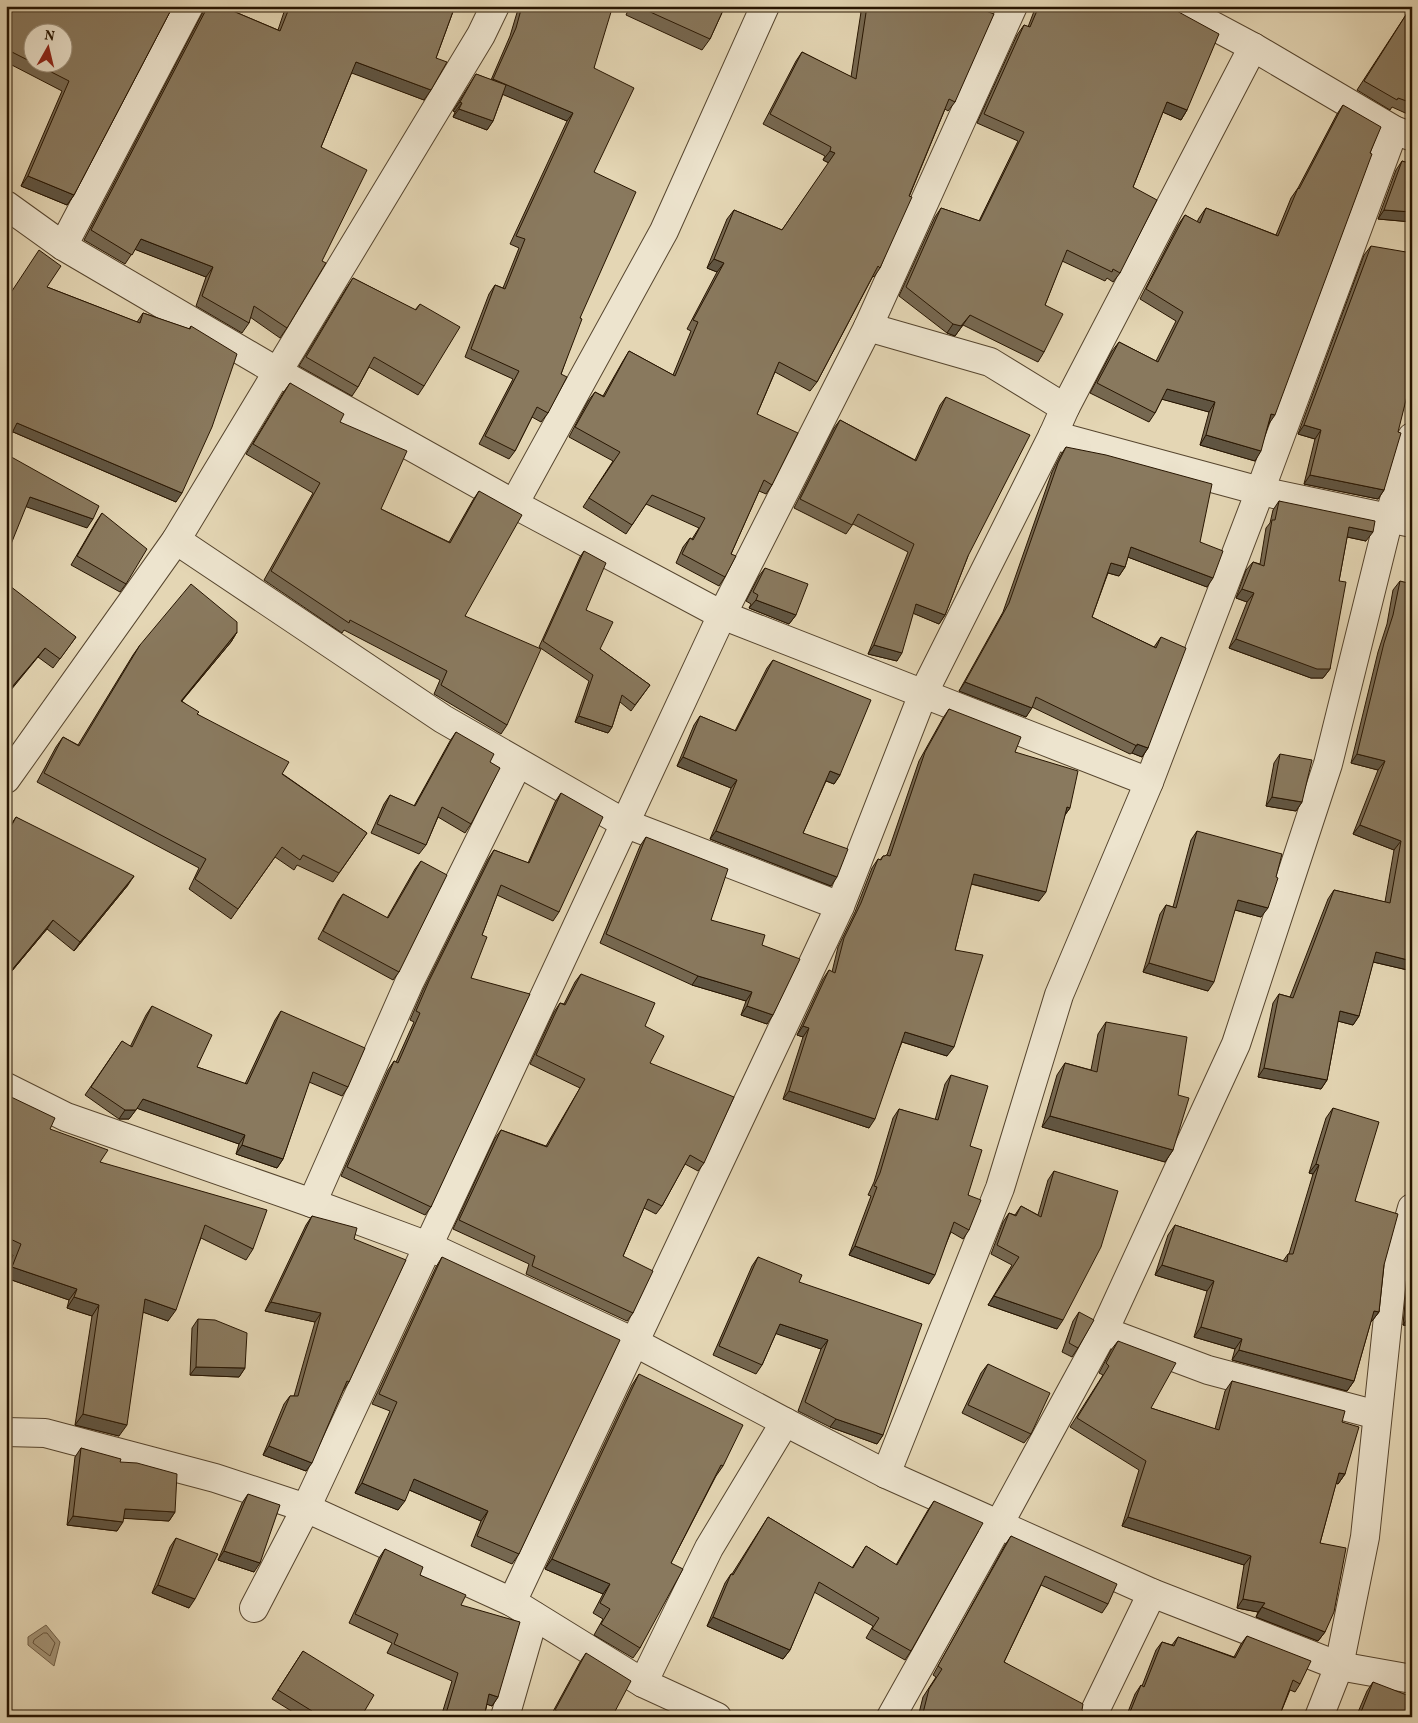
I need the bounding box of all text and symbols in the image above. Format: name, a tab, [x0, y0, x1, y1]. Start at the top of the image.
north arrow	[22, 22, 72, 72]
text: N	[43, 26, 56, 47]

